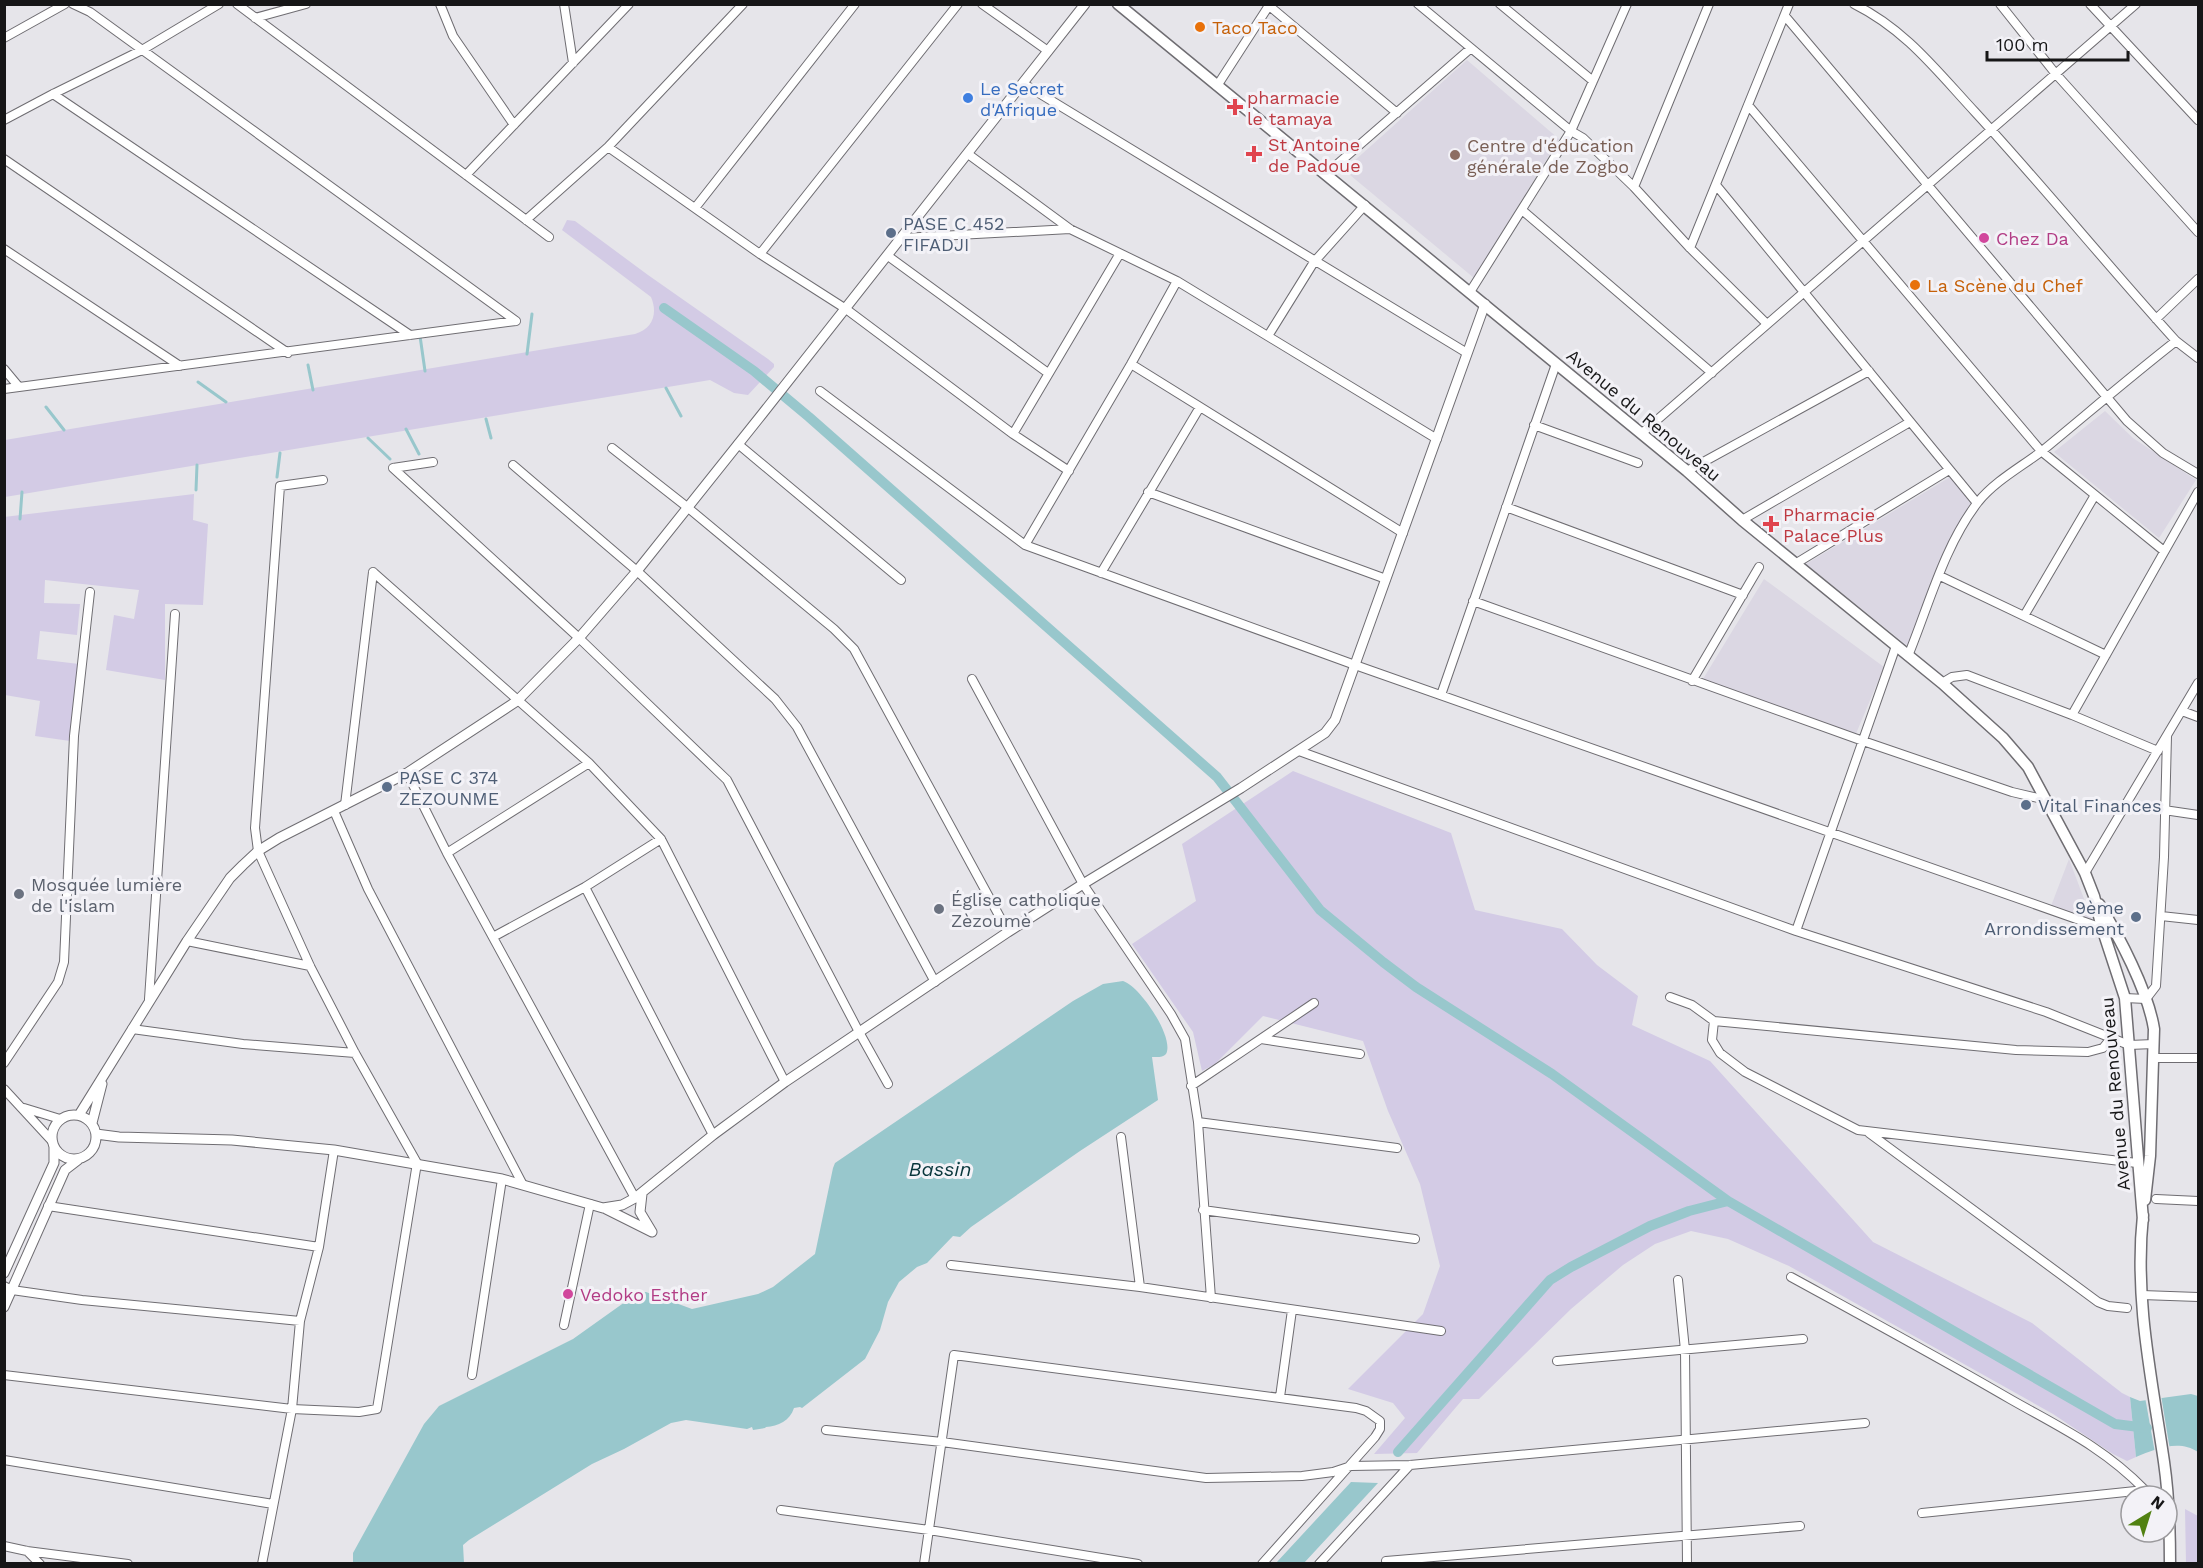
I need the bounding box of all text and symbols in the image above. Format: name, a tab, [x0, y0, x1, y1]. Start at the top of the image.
place label: Taco Taco	[1212, 17, 1298, 38]
marker: Taco Taco	[1193, 20, 1207, 34]
scale bar	[1987, 24, 2128, 62]
text: 100 m	[1996, 34, 2049, 55]
place label: Le Secret d'Afrique	[980, 78, 1064, 120]
place label: pharmacie le tamaya	[1247, 87, 1340, 129]
marker: Le Secret d'Afrique	[961, 91, 975, 105]
marker: pharmacie le tamaya	[1228, 100, 1242, 114]
place label: St Antoine de Padoue	[1268, 134, 1361, 176]
place label: Centre d'éducation générale de Zogbo	[1467, 135, 1634, 177]
marker: St Antoine de Padoue	[1245, 145, 1263, 163]
marker: Centre d'éducation générale de Zogbo	[1448, 148, 1462, 162]
place label: PASE C 452 FIFADJI	[903, 213, 1004, 255]
marker: PASE C 452 FIFADJI	[884, 226, 898, 240]
place label: Chez Da	[1996, 228, 2069, 249]
marker: Chez Da	[1977, 231, 1991, 245]
place label: La Scène du Chef	[1927, 275, 2083, 296]
marker: La Scène du Chef	[1908, 278, 1922, 292]
street label: Avenue du Renouveau	[1563, 344, 1725, 486]
place label: Pharmacie Palace Plus	[1783, 504, 1884, 546]
marker: Pharmacie Palace Plus	[1764, 517, 1778, 531]
place label: PASE C 374 ZEZOUNME	[399, 767, 499, 809]
marker: PASE C 374 ZEZOUNME	[380, 780, 394, 794]
place label: Vital Finances	[2038, 795, 2161, 816]
marker: Vital Finances	[2019, 798, 2033, 812]
place label: Mosquée lumière de l'islam	[31, 874, 182, 916]
marker: Mosquée lumière de l'islam	[12, 887, 26, 901]
place label: Église catholique Zèzoumè	[951, 889, 1101, 931]
place label: 9ème Arrondissement	[1984, 897, 2124, 939]
marker: Église catholique Zèzoumè	[932, 902, 946, 916]
marker: 9ème Arrondissement	[2129, 910, 2143, 924]
street label: Avenue du Renouveau	[2096, 996, 2134, 1192]
water label: Bassin	[909, 1157, 971, 1181]
place label: Vedoko Esther	[580, 1284, 708, 1305]
marker: Vedoko Esther	[561, 1287, 575, 1301]
north arrow	[2119, 1484, 2179, 1544]
text: N	[2147, 1491, 2168, 1514]

